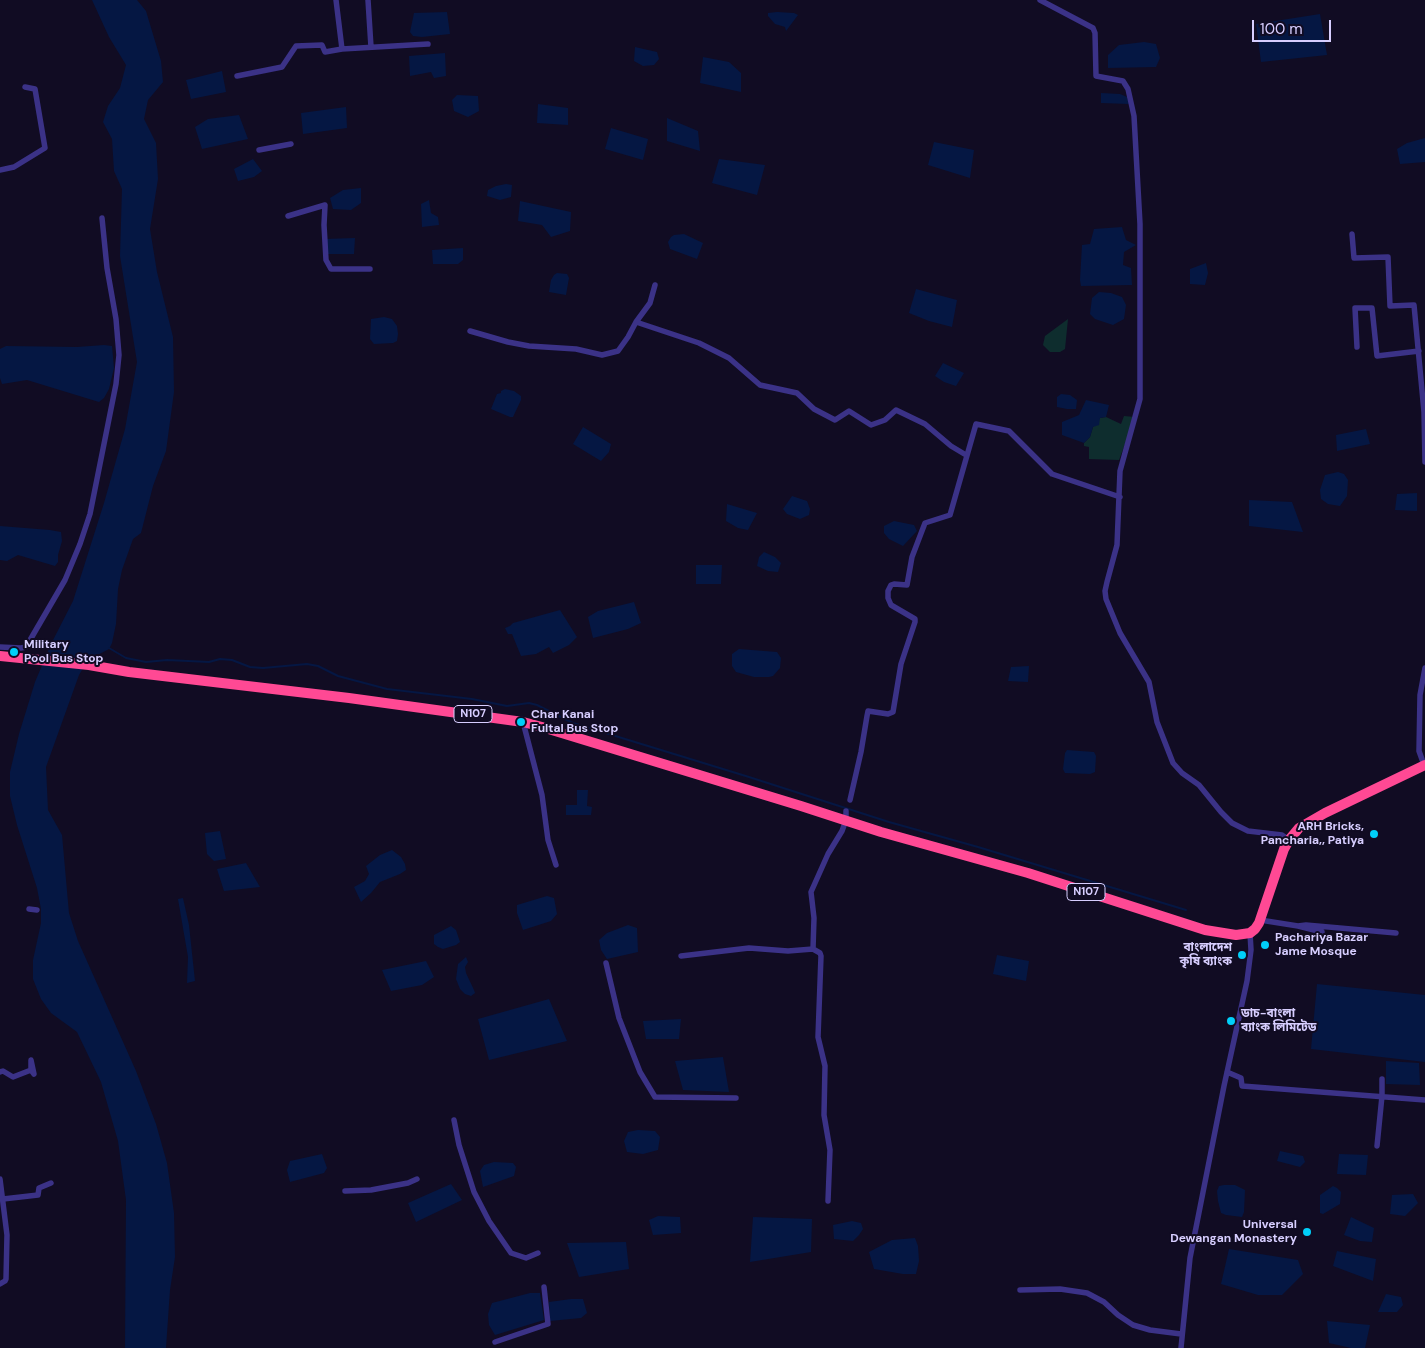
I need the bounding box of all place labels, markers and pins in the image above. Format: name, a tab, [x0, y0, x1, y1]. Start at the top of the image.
place label: Military Pool Bus Stop	[24, 638, 103, 666]
marker: Military Pool Bus Stop	[8, 646, 20, 658]
place label: Char Kanai Fultal Bus Stop	[531, 708, 618, 736]
marker: Char Kanai Fultal Bus Stop	[515, 716, 527, 728]
place label: ARH Bricks, Pancharia,, Patiya	[1261, 820, 1364, 848]
marker: ARH Bricks, Pancharia,, Patiya	[1368, 828, 1380, 840]
place label: Pachariya Bazar Jame Mosque	[1275, 931, 1368, 959]
marker: Pachariya Bazar Jame Mosque	[1259, 939, 1271, 951]
place label: বাংলাদেশ কৃষি ব্যাংক	[1180, 941, 1232, 969]
marker: বাংলাদেশ কৃষি ব্যাংক	[1236, 949, 1248, 961]
place label: ডাচ-বাংলা ব্যাংক লিমিটেড	[1241, 1007, 1316, 1035]
marker: ডাচ-বাংলা ব্যাংক লিমিটেড	[1225, 1015, 1237, 1027]
place label: Universal Dewangan Monastery	[1170, 1218, 1297, 1246]
marker: Universal Dewangan Monastery	[1301, 1226, 1313, 1238]

